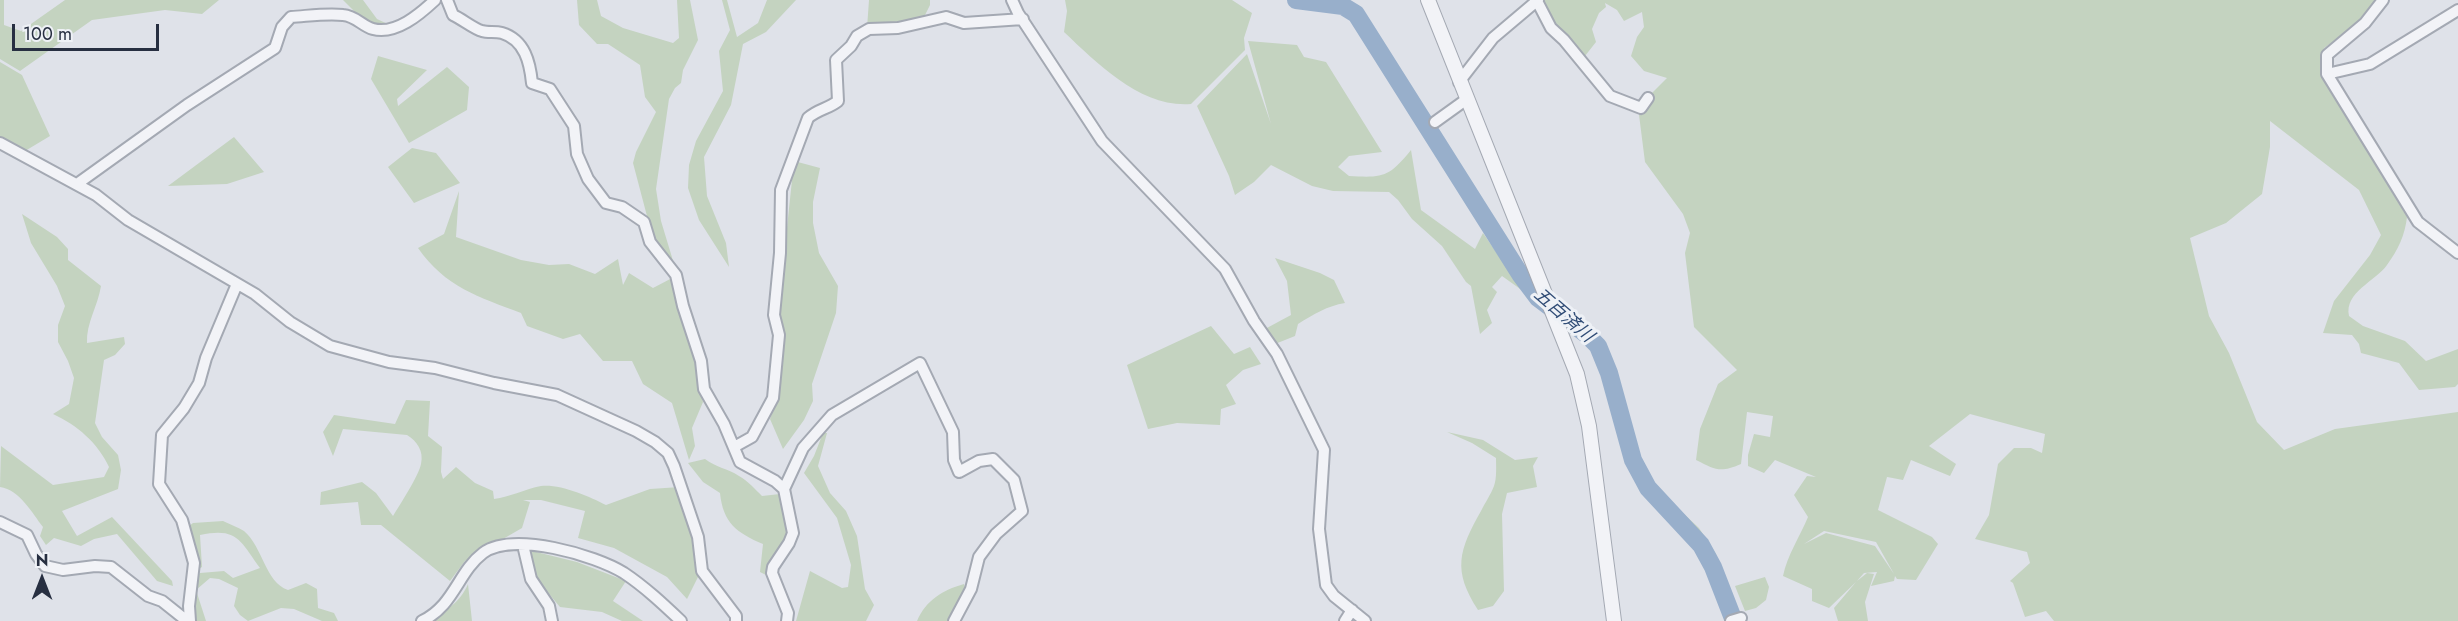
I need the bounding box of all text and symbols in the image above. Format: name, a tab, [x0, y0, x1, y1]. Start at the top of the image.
scale bar	[15, 12, 162, 50]
text: 100 m	[23, 21, 72, 47]
water label: 五百済川	[1529, 284, 1597, 348]
north arrow	[12, 549, 72, 609]
text: N	[36, 549, 48, 572]

